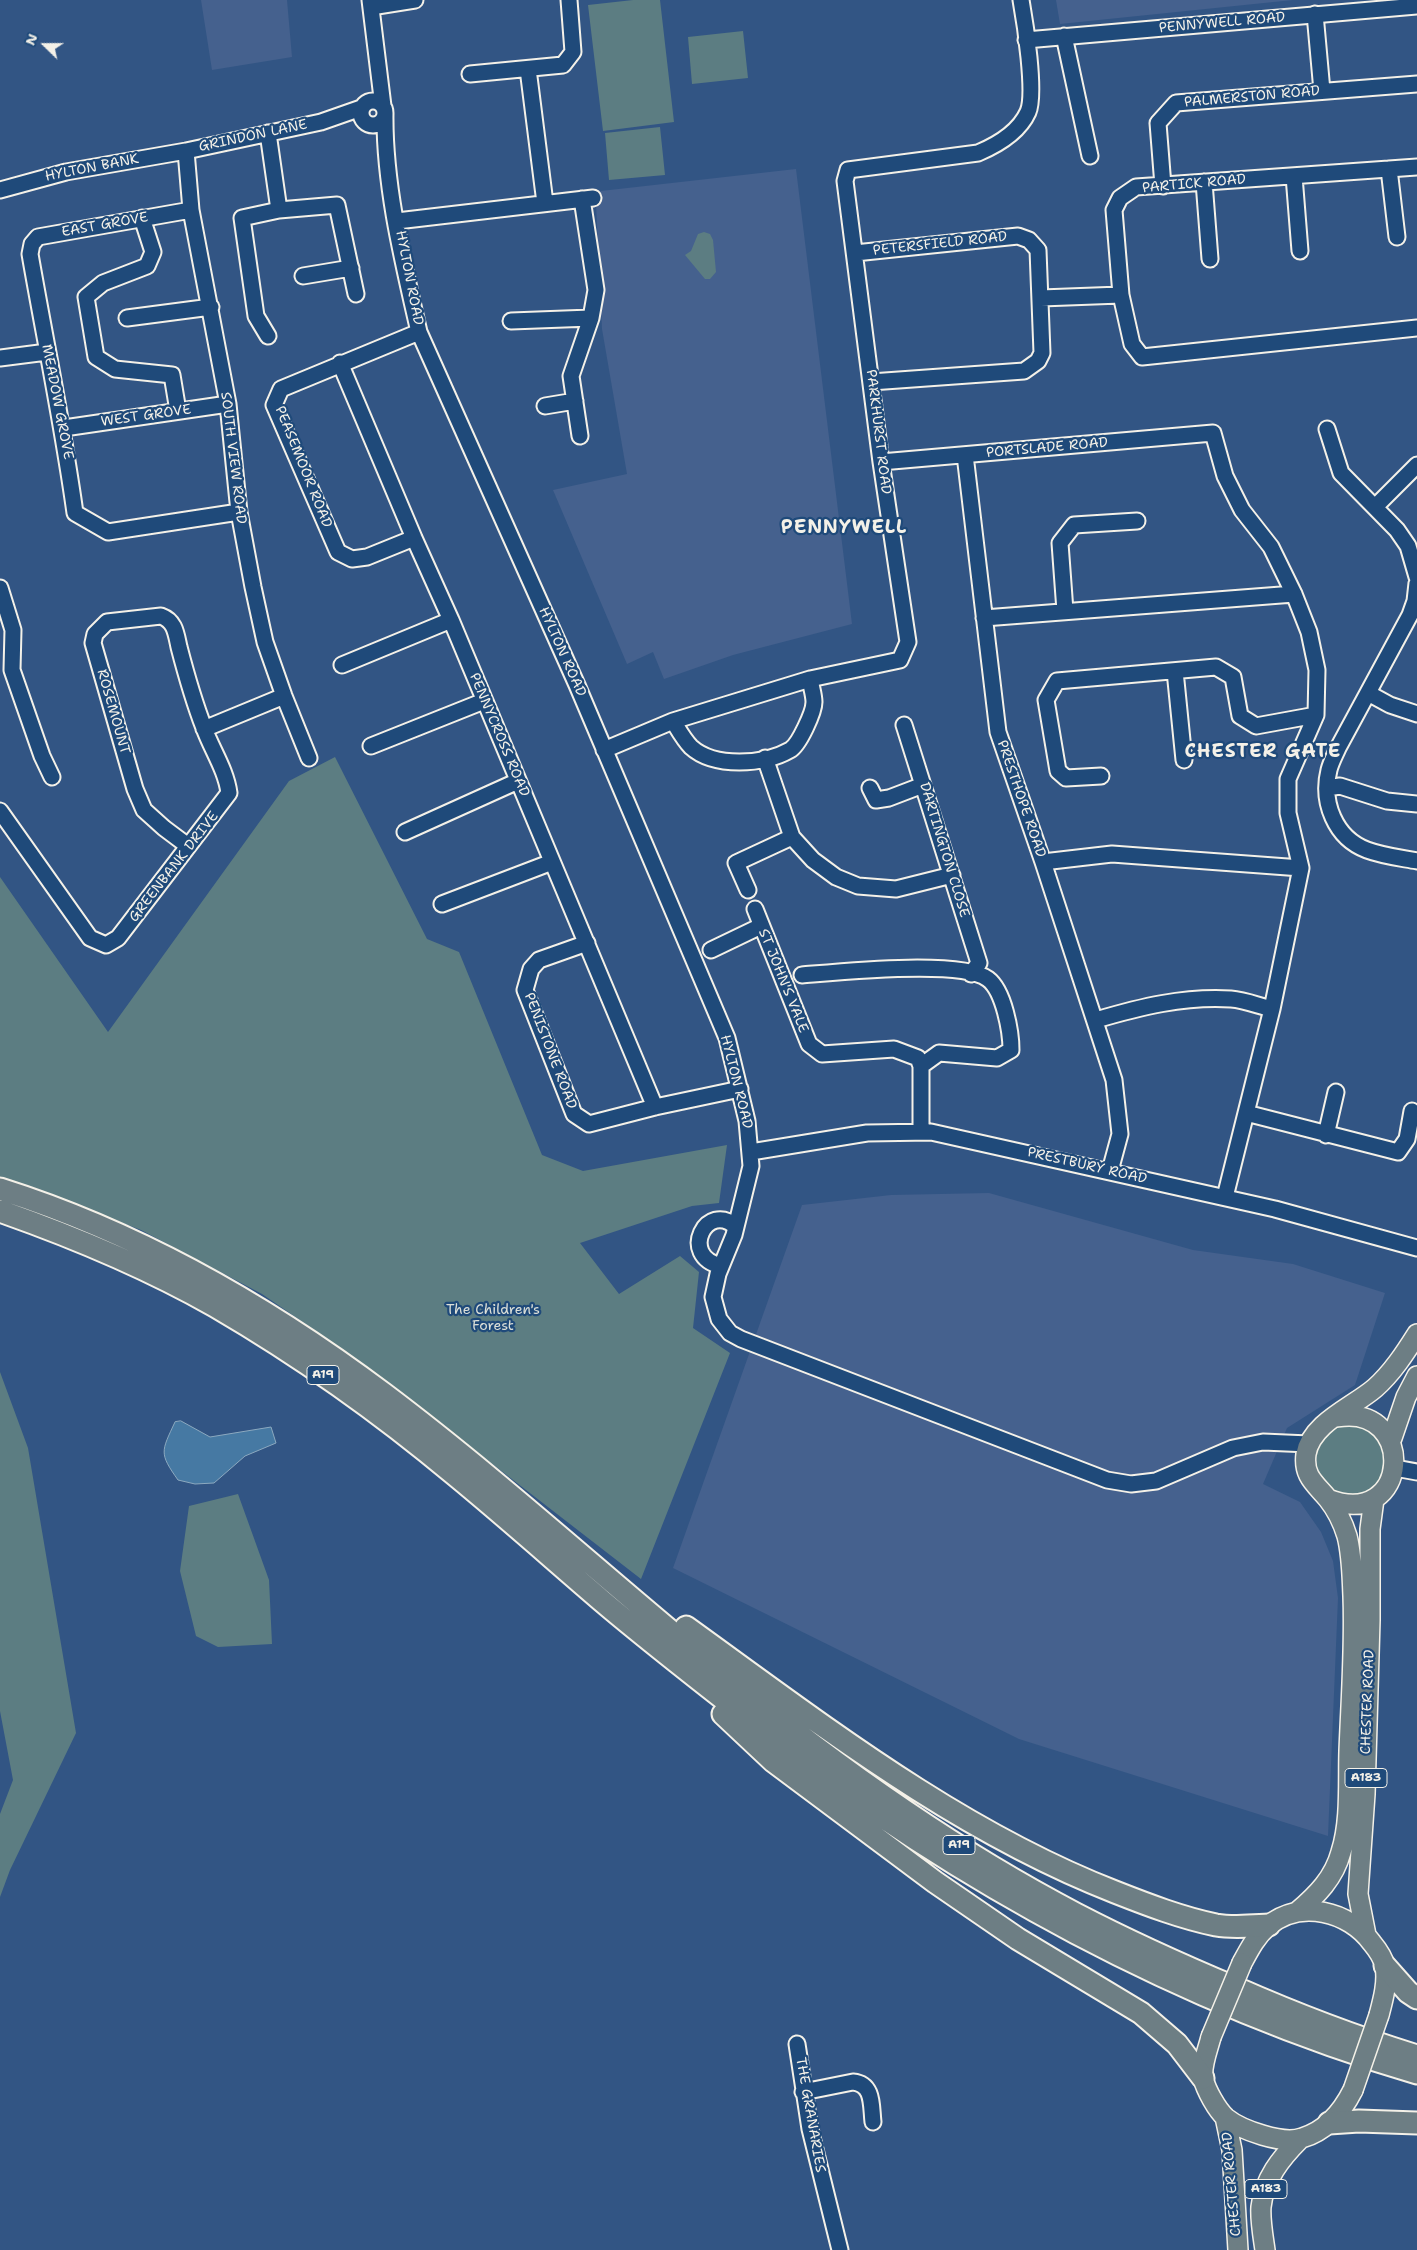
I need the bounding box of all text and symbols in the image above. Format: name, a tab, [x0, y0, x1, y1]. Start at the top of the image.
street label: PENNYWELL ROAD	[1158, 9, 1286, 37]
north arrow	[20, 20, 70, 70]
text: N	[21, 31, 42, 48]
street label: PALMERSTON ROAD	[1183, 83, 1321, 111]
street label: GRINDON LANE	[197, 116, 309, 156]
street label: HYLTON BANK	[44, 151, 140, 185]
street label: PARTICK ROAD	[1141, 171, 1247, 197]
street label: EAST GROVE	[60, 209, 150, 241]
street label: HYLTON ROAD	[392, 229, 426, 327]
street label: PETERSFIELD ROAD	[872, 229, 1008, 259]
street label: MEADOW GROVE	[38, 343, 76, 461]
street label: PARKHURST ROAD	[862, 369, 894, 495]
street label: SOUTH VIEW ROAD	[217, 391, 249, 525]
street label: WEST GROVE	[100, 401, 192, 431]
street label: PEASEMOOR ROAD	[271, 404, 335, 530]
street label: PORTSLADE ROAD	[985, 434, 1109, 462]
district label: PENNYWELL	[780, 517, 908, 539]
street label: HYLTON ROAD	[535, 605, 589, 699]
street label: ROSEMOUNT	[93, 668, 133, 756]
street label: PENNYCROSS ROAD	[465, 671, 533, 799]
street label: PRESTHOPE ROAD	[993, 738, 1049, 860]
district label: CHESTER GATE	[1183, 741, 1343, 763]
street label: DARTINGTON CLOSE	[915, 780, 973, 920]
street label: GREENBANK DRIVE	[126, 808, 222, 926]
street label: ST JOHN'S VALE	[754, 927, 812, 1035]
street label: PENISTONE ROAD	[520, 990, 580, 1112]
street label: HYLTON ROAD	[716, 1033, 756, 1131]
street label: PRESTBURY ROAD	[1026, 1144, 1148, 1188]
park label: The Children's Forest	[446, 1302, 540, 1334]
road number: A19	[307, 1366, 339, 1384]
street label: CHESTER ROAD	[1358, 1649, 1378, 1755]
road number: A183	[1345, 1769, 1387, 1788]
road number: A19	[943, 1836, 975, 1854]
street label: THE GRANARIES	[792, 2056, 828, 2174]
street label: CHESTER ROAD	[1219, 2131, 1245, 2237]
road number: A183	[1245, 2180, 1287, 2198]

